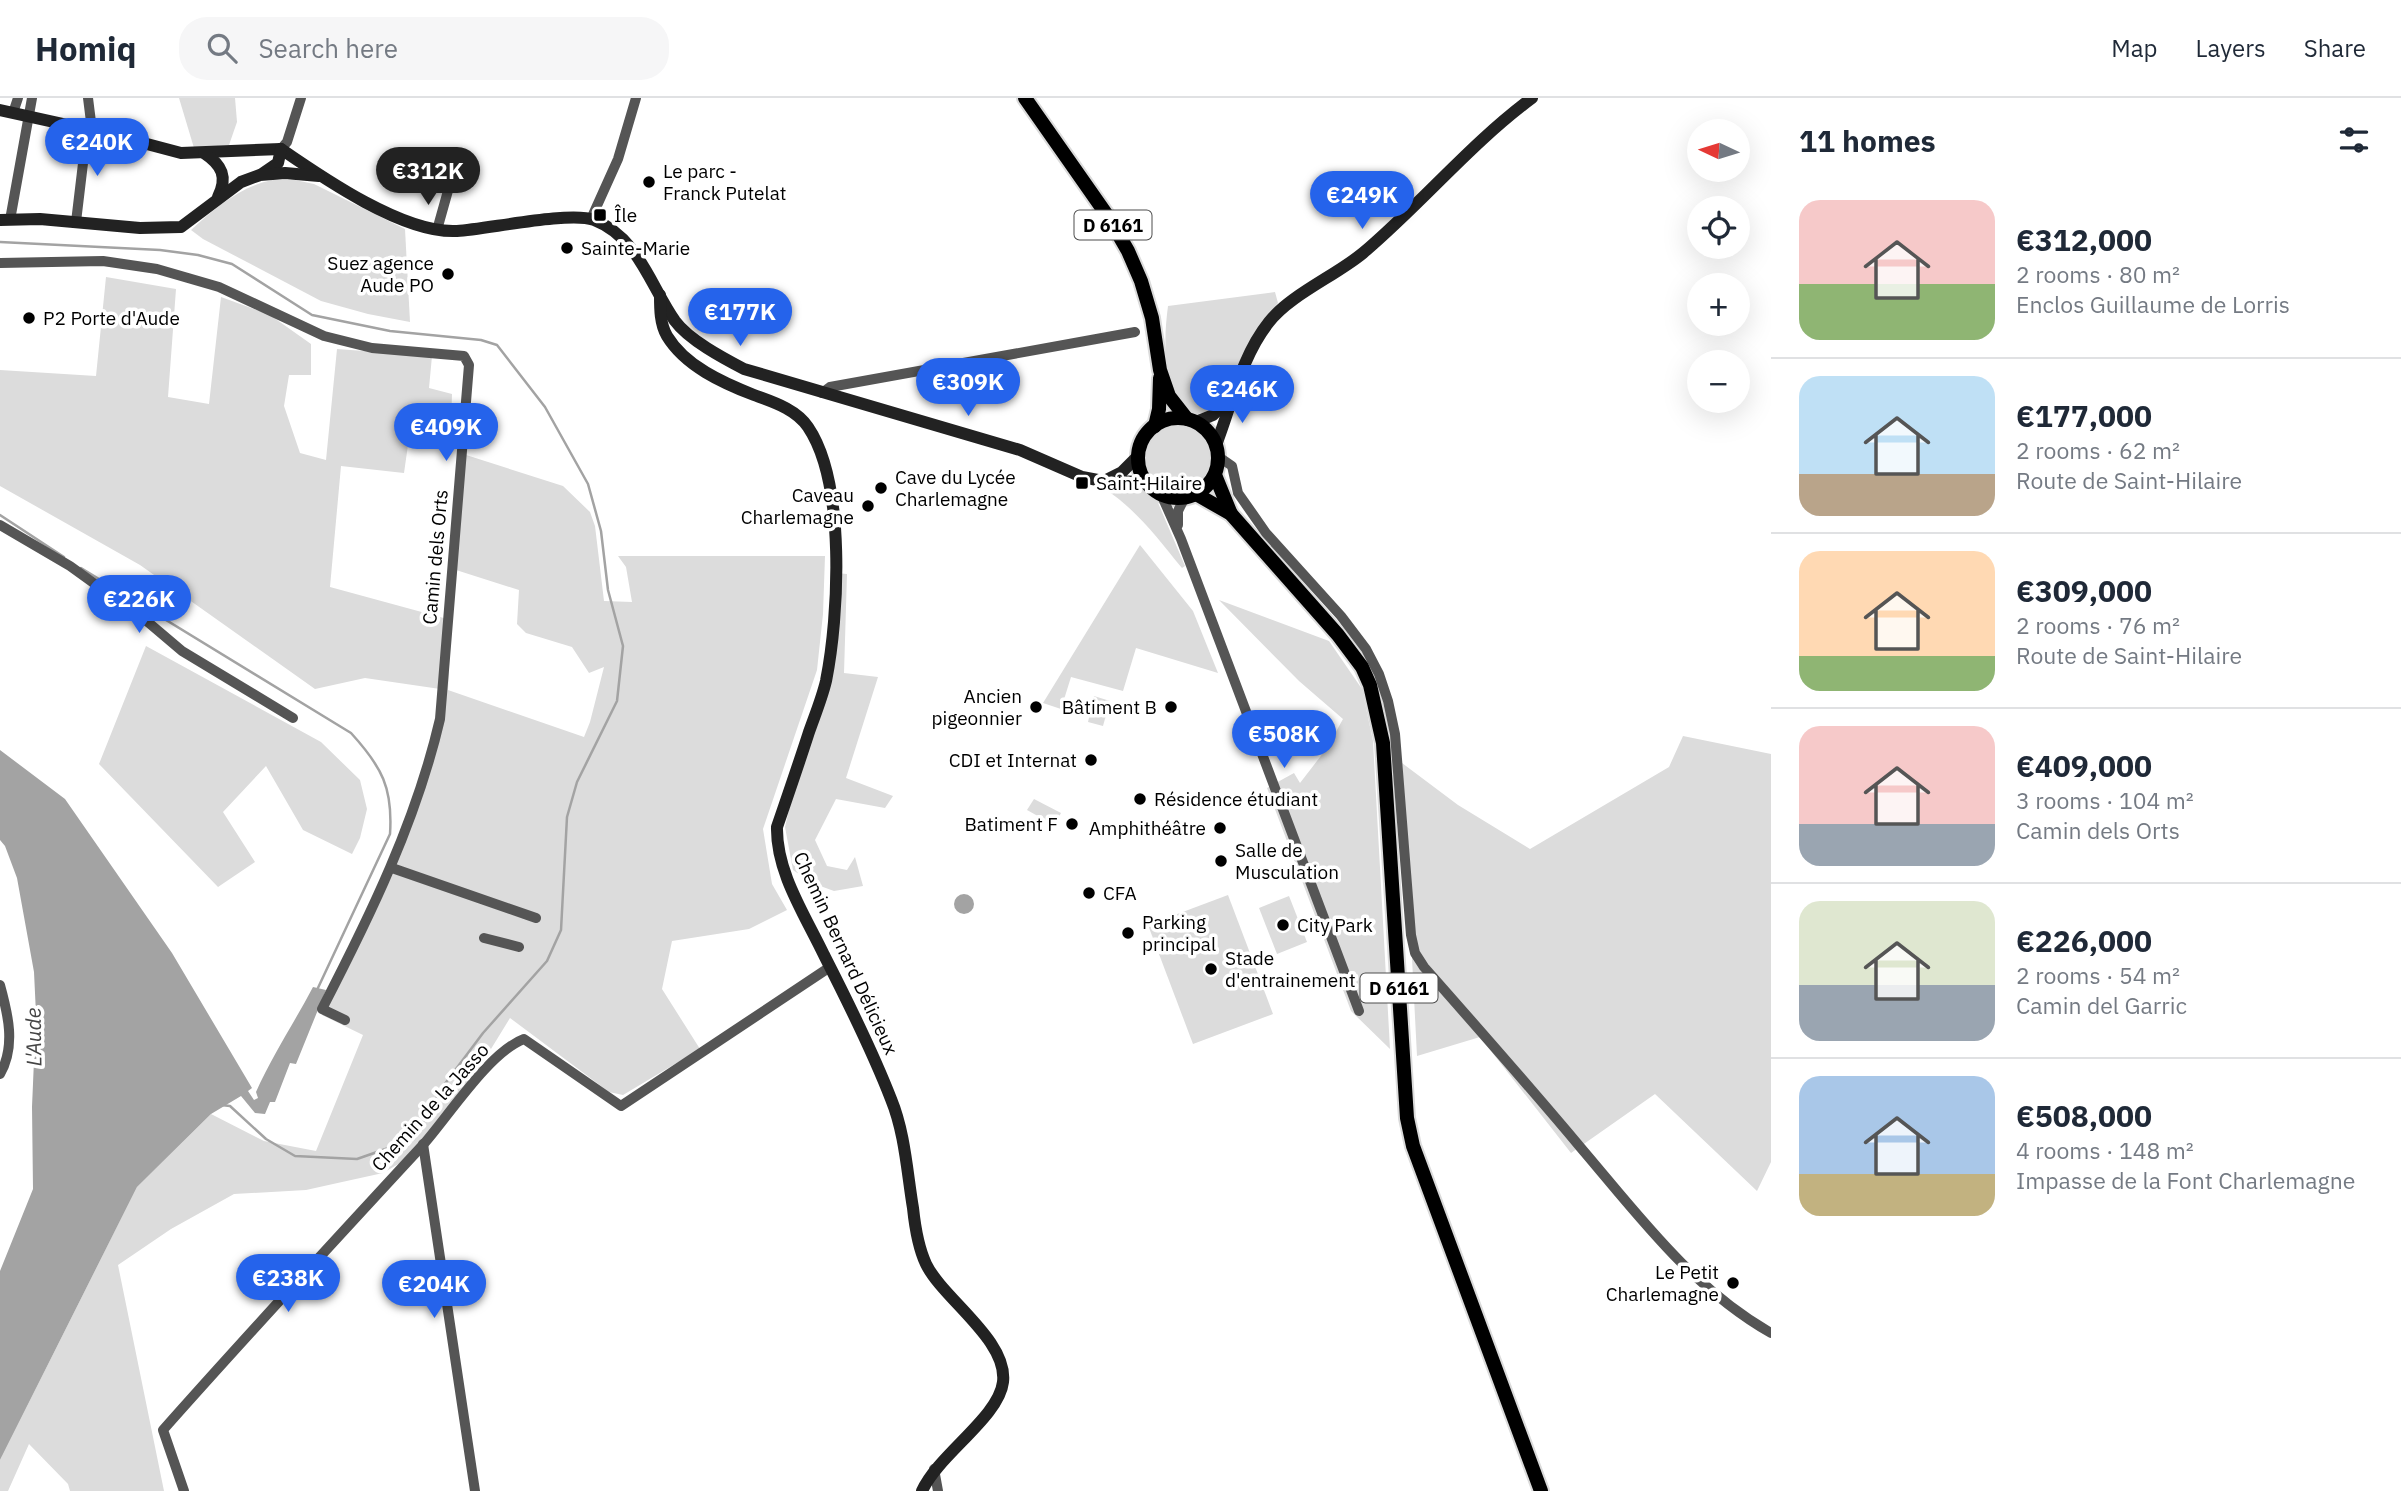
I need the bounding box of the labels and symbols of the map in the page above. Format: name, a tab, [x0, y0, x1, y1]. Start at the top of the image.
pin: €240K	[48, 118, 146, 178]
north arrow	[1687, 119, 1750, 182]
pin: €312K	[379, 148, 477, 207]
place label: Le parc - Franck Putelat	[663, 159, 786, 205]
pin: €249K	[1313, 172, 1411, 231]
marker: Le parc - Franck Putelat	[641, 174, 657, 190]
place label: Île	[614, 203, 637, 227]
marker: Île	[592, 207, 608, 223]
road number: D 6161	[1074, 210, 1152, 240]
place label: Sainte-Marie	[581, 236, 690, 260]
marker: Sainte-Marie	[559, 240, 575, 256]
place label: Suez agence Aude PO	[327, 251, 434, 297]
marker: Suez agence Aude PO	[440, 266, 456, 282]
pin: €177K	[691, 288, 789, 348]
place label: P2 Porte d'Aude	[43, 306, 180, 330]
marker: P2 Porte d'Aude	[21, 310, 37, 326]
pin: €309K	[919, 358, 1017, 418]
pin: €246K	[1193, 366, 1291, 425]
pin: €409K	[397, 404, 495, 463]
place label: Cave du Lycée Charlemagne	[895, 465, 1016, 511]
place label: Saint-Hilaire	[1096, 471, 1202, 495]
marker: Saint-Hilaire	[1074, 475, 1090, 491]
marker: Cave du Lycée Charlemagne	[873, 480, 889, 496]
place label: Caveau Charlemagne	[741, 483, 854, 529]
street label: Camin dels Orts	[417, 489, 453, 625]
marker: Caveau Charlemagne	[860, 498, 876, 514]
pin: €226K	[90, 575, 188, 635]
place label: Ancien pigeonnier	[932, 684, 1022, 730]
place label: Bâtiment B	[1062, 695, 1157, 719]
marker: Ancien pigeonnier	[1028, 699, 1044, 715]
marker: Bâtiment B	[1163, 699, 1179, 715]
pin: €508K	[1235, 710, 1333, 770]
place label: CDI et Internat	[949, 748, 1077, 772]
marker: CDI et Internat	[1083, 752, 1099, 768]
place label: Résidence étudiant	[1154, 787, 1318, 811]
marker: Résidence étudiant	[1132, 791, 1148, 807]
place label: Batiment F	[964, 812, 1058, 836]
marker: Batiment F	[1064, 816, 1080, 832]
place label: Amphithéâtre	[1089, 816, 1206, 840]
marker: Amphithéâtre	[1212, 820, 1228, 836]
place label: Salle de Musculation	[1235, 838, 1339, 884]
street label: Chemin Bernard Délicieux	[788, 848, 904, 1059]
marker: Salle de Musculation	[1213, 853, 1229, 869]
place label: CFA	[1103, 881, 1137, 905]
marker: CFA	[1081, 885, 1097, 901]
place label: Parking principal	[1142, 910, 1216, 956]
place label: City Park	[1297, 913, 1373, 937]
marker: City Park	[1275, 917, 1291, 933]
marker: Parking principal	[1120, 925, 1136, 941]
place label: Stade d'entrainement	[1225, 946, 1356, 992]
marker: Stade d'entrainement	[1203, 961, 1219, 977]
road number: D 6161	[1360, 974, 1438, 1002]
water label: L'Aude	[18, 1007, 48, 1067]
street label: Chemin de la Jasso	[366, 1038, 494, 1176]
pin: €238K	[239, 1254, 337, 1314]
pin: €204K	[385, 1260, 483, 1320]
place label: Le Petit Charlemagne	[1606, 1260, 1719, 1306]
marker: Le Petit Charlemagne	[1725, 1275, 1741, 1291]

